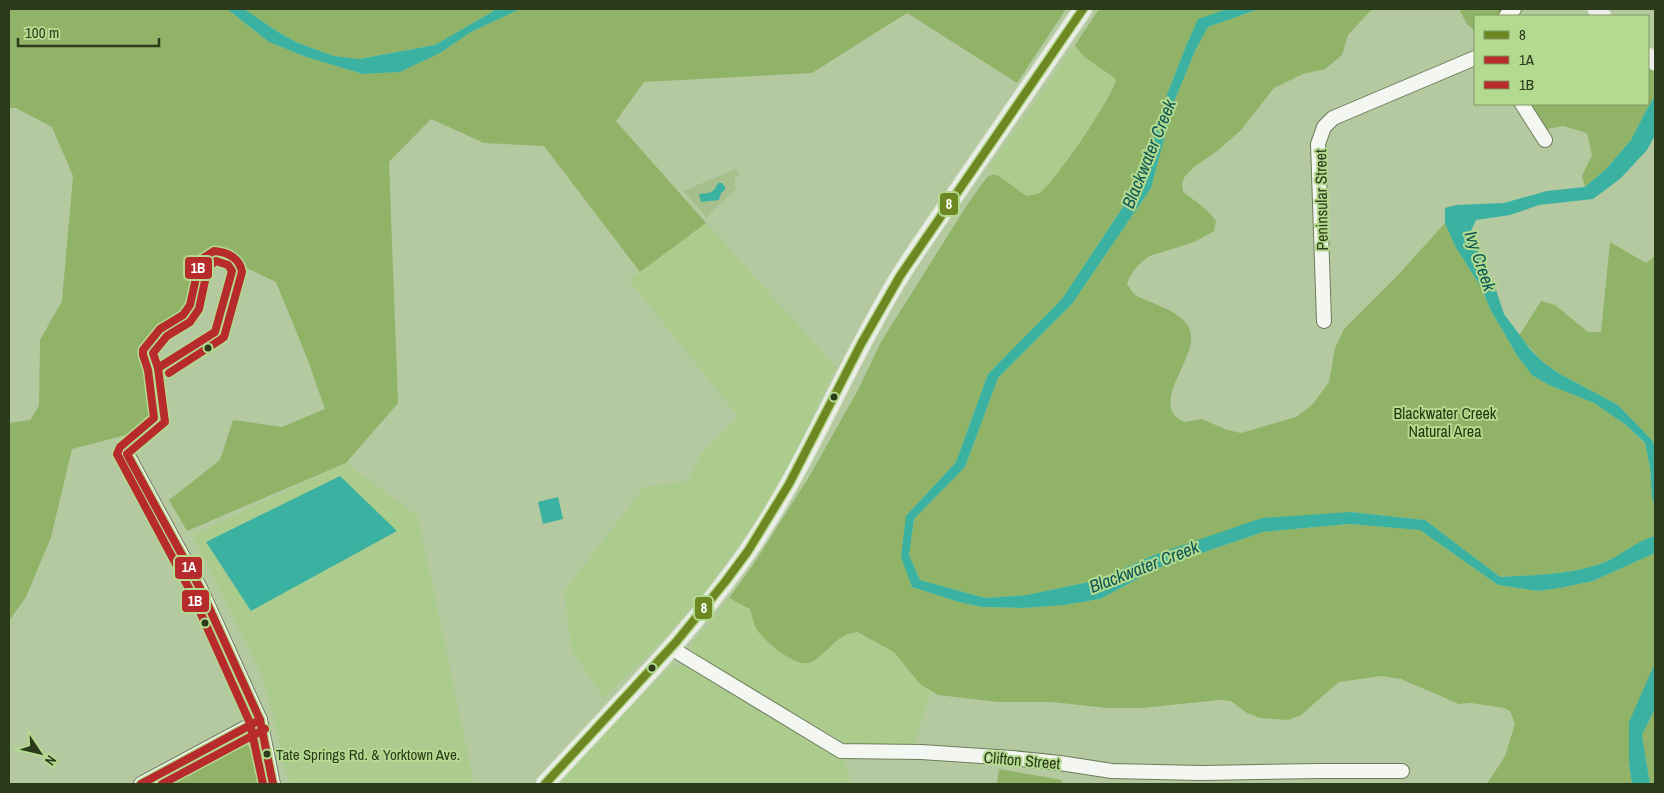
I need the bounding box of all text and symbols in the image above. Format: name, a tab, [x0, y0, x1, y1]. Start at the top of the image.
scale bar	[18, 15, 159, 47]
legend	[1474, 15, 1649, 105]
text: 100 m	[25, 22, 59, 43]
text: 8	[1519, 24, 1526, 45]
text: 1A	[1519, 49, 1535, 70]
text: 1B	[1519, 74, 1534, 95]
water label: Blackwater Creek	[1115, 95, 1182, 212]
street label: Peninsular Street	[1309, 149, 1333, 251]
line badge: 8	[939, 192, 959, 216]
text: 8	[946, 195, 952, 213]
water label: Ivy Creek	[1459, 227, 1503, 295]
line badge: 1B	[184, 256, 213, 280]
text: 1B	[191, 259, 205, 277]
unlabelled marker	[203, 343, 213, 353]
unlabelled marker	[829, 392, 839, 402]
park label: Blackwater Creek Natural Area	[1394, 402, 1497, 442]
water label: Blackwater Creek	[1085, 534, 1203, 599]
line badge: 1A	[174, 556, 203, 580]
text: 1A	[182, 558, 197, 576]
line badge: 1B	[181, 589, 210, 613]
text: 1B	[188, 592, 202, 610]
line badge: 8	[694, 596, 713, 620]
text: 8	[701, 599, 707, 617]
unlabelled marker	[200, 618, 210, 628]
unlabelled marker	[647, 663, 657, 673]
north arrow	[15, 728, 65, 778]
place label: Tate Springs Rd. & Yorktown Ave.	[276, 744, 460, 765]
street label: Clifton Street	[983, 746, 1061, 774]
marker: Tate Springs Rd. & Yorktown Ave.	[262, 749, 272, 759]
text: N	[41, 752, 60, 769]

